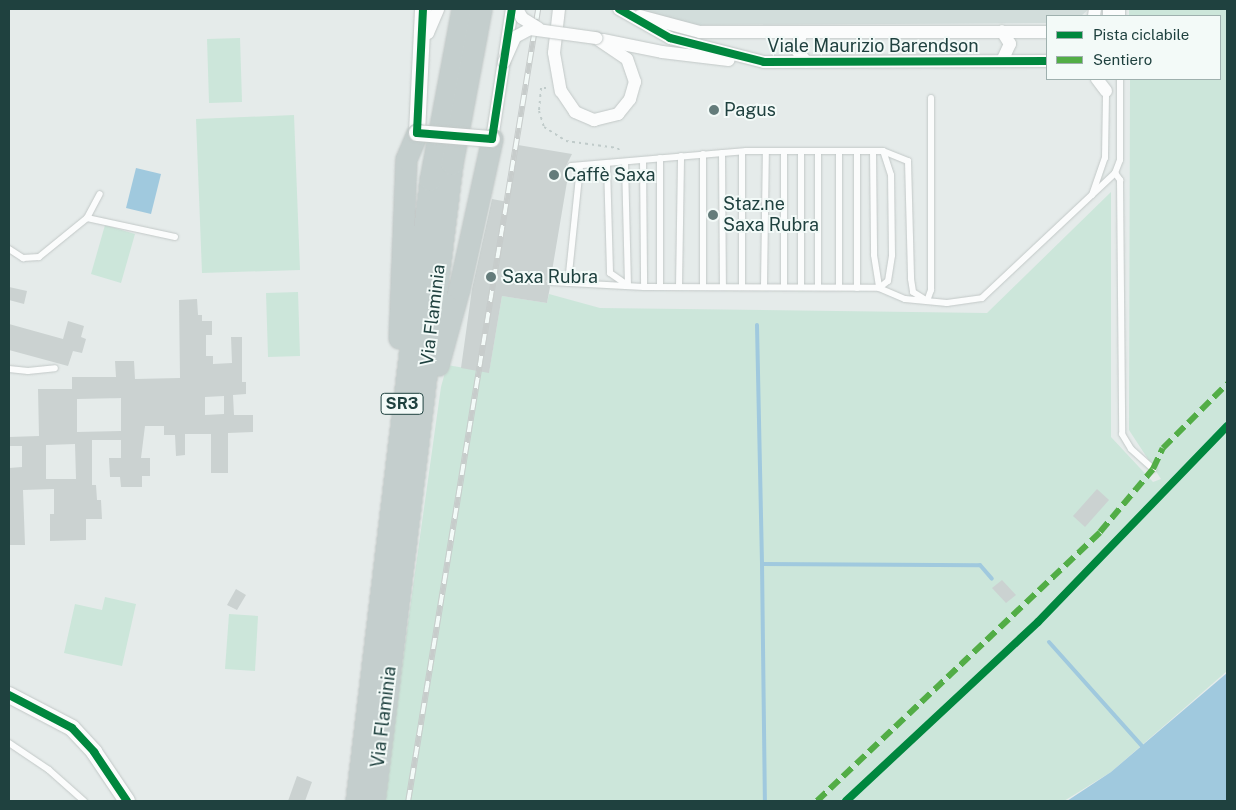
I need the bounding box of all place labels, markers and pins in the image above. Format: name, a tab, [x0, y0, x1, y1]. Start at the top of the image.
place label: Pagus	[724, 99, 776, 121]
marker: Pagus	[708, 104, 720, 116]
place label: Caffè Saxa	[564, 164, 656, 186]
marker: Caffè Saxa	[548, 169, 560, 181]
place label: Staz.ne Saxa Rubra	[723, 194, 819, 236]
marker: Staz.ne Saxa Rubra	[707, 209, 719, 221]
place label: Saxa Rubra	[502, 266, 598, 288]
marker: Saxa Rubra	[484, 270, 498, 284]

